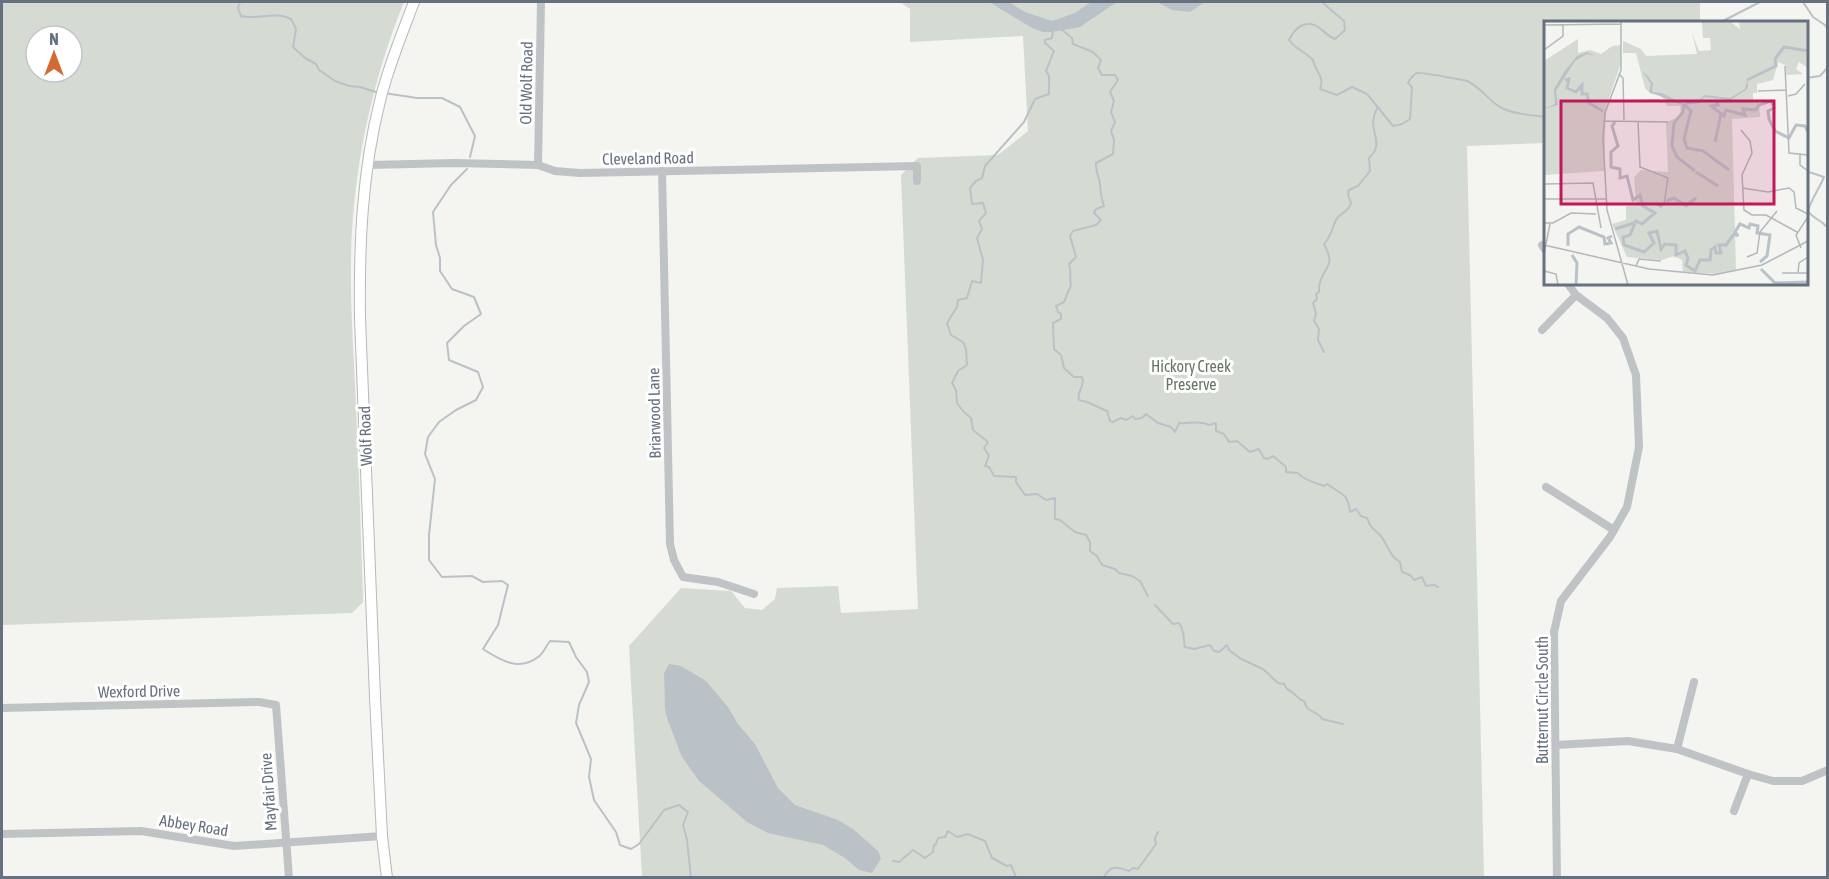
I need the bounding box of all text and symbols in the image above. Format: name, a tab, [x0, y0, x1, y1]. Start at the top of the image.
inset map	[1544, 21, 1808, 285]
north arrow	[24, 24, 84, 84]
text: N	[49, 30, 59, 48]
street label: Old Wolf Road	[516, 41, 536, 125]
street label: Cleveland Road	[602, 148, 694, 168]
park label: Hickory Creek Preserve	[1151, 357, 1231, 393]
street label: Briarwood Lane	[644, 367, 664, 459]
street label: Wolf Road	[355, 406, 375, 466]
street label: Butternut Circle South	[1533, 636, 1551, 764]
street label: Wexford Drive	[98, 681, 180, 701]
street label: Mayfair Drive	[256, 752, 281, 832]
street label: Abbey Road	[158, 811, 230, 840]

